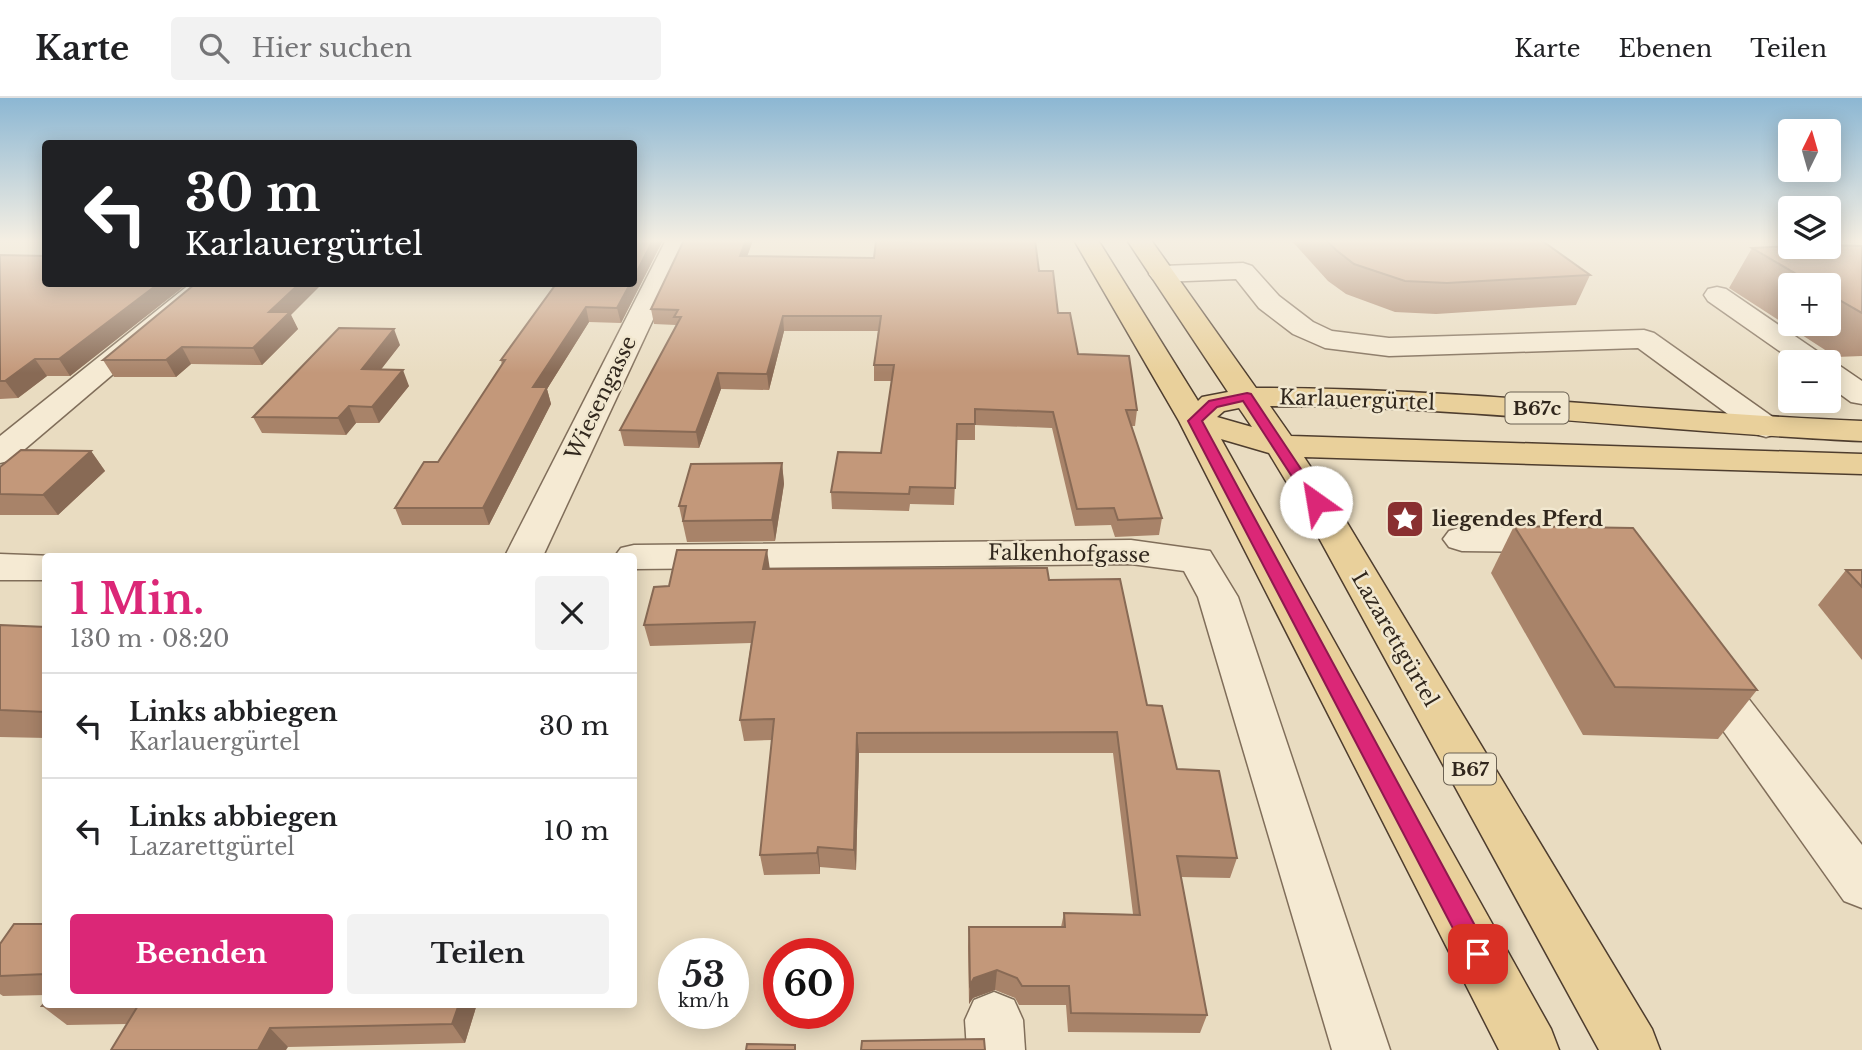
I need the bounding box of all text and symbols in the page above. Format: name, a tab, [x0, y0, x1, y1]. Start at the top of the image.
search box	[171, 17, 661, 80]
text: Karte	[35, 28, 129, 69]
icon: search	[195, 29, 233, 67]
text: Hier suchen	[251, 32, 412, 64]
text: Karte	[1514, 34, 1581, 63]
text: Ebenen	[1619, 34, 1712, 63]
text: Teilen	[1750, 34, 1827, 63]
north arrow	[1778, 119, 1841, 182]
map controls	[1778, 119, 1841, 413]
text: 30 m	[185, 163, 320, 224]
icon: left	[70, 168, 161, 259]
button: layers	[1778, 196, 1841, 259]
text: Karlauergürtel	[185, 224, 423, 264]
button: +	[1778, 273, 1841, 336]
street label: Wiesengasse	[559, 332, 642, 465]
button: −	[1778, 350, 1841, 413]
street label: Karlauergürtel	[1279, 384, 1436, 416]
road number: B67c	[1506, 392, 1568, 424]
position arrow	[1279, 465, 1353, 539]
place icon: liegendes Pferd	[1384, 498, 1426, 540]
place label: liegendes Pferd	[1432, 506, 1603, 532]
street label: Falkenhofgasse	[988, 540, 1150, 568]
street label: Lazarettgürtel	[1346, 567, 1444, 711]
text: 1 Min.	[70, 573, 204, 625]
button: close	[535, 576, 609, 650]
text: 130 m · 08:20	[70, 625, 229, 653]
text: Links abbiegen	[129, 696, 338, 728]
icon: left	[70, 707, 108, 745]
text: 30 m	[539, 710, 609, 742]
text: Karlauergürtel	[129, 728, 300, 756]
road number: B67	[1444, 754, 1496, 784]
text: Links abbiegen	[129, 801, 338, 833]
icon: left	[70, 812, 108, 850]
text: 10 m	[543, 815, 609, 847]
text: Lazarettgürtel	[129, 833, 295, 861]
button: Beenden	[70, 914, 333, 994]
button: Teilen	[347, 914, 609, 994]
pin	[1448, 924, 1508, 984]
icon: arrive	[1459, 935, 1497, 973]
speed limit sign: 60	[763, 938, 854, 1029]
text: 53	[682, 953, 725, 996]
text: km/h	[678, 990, 729, 1012]

